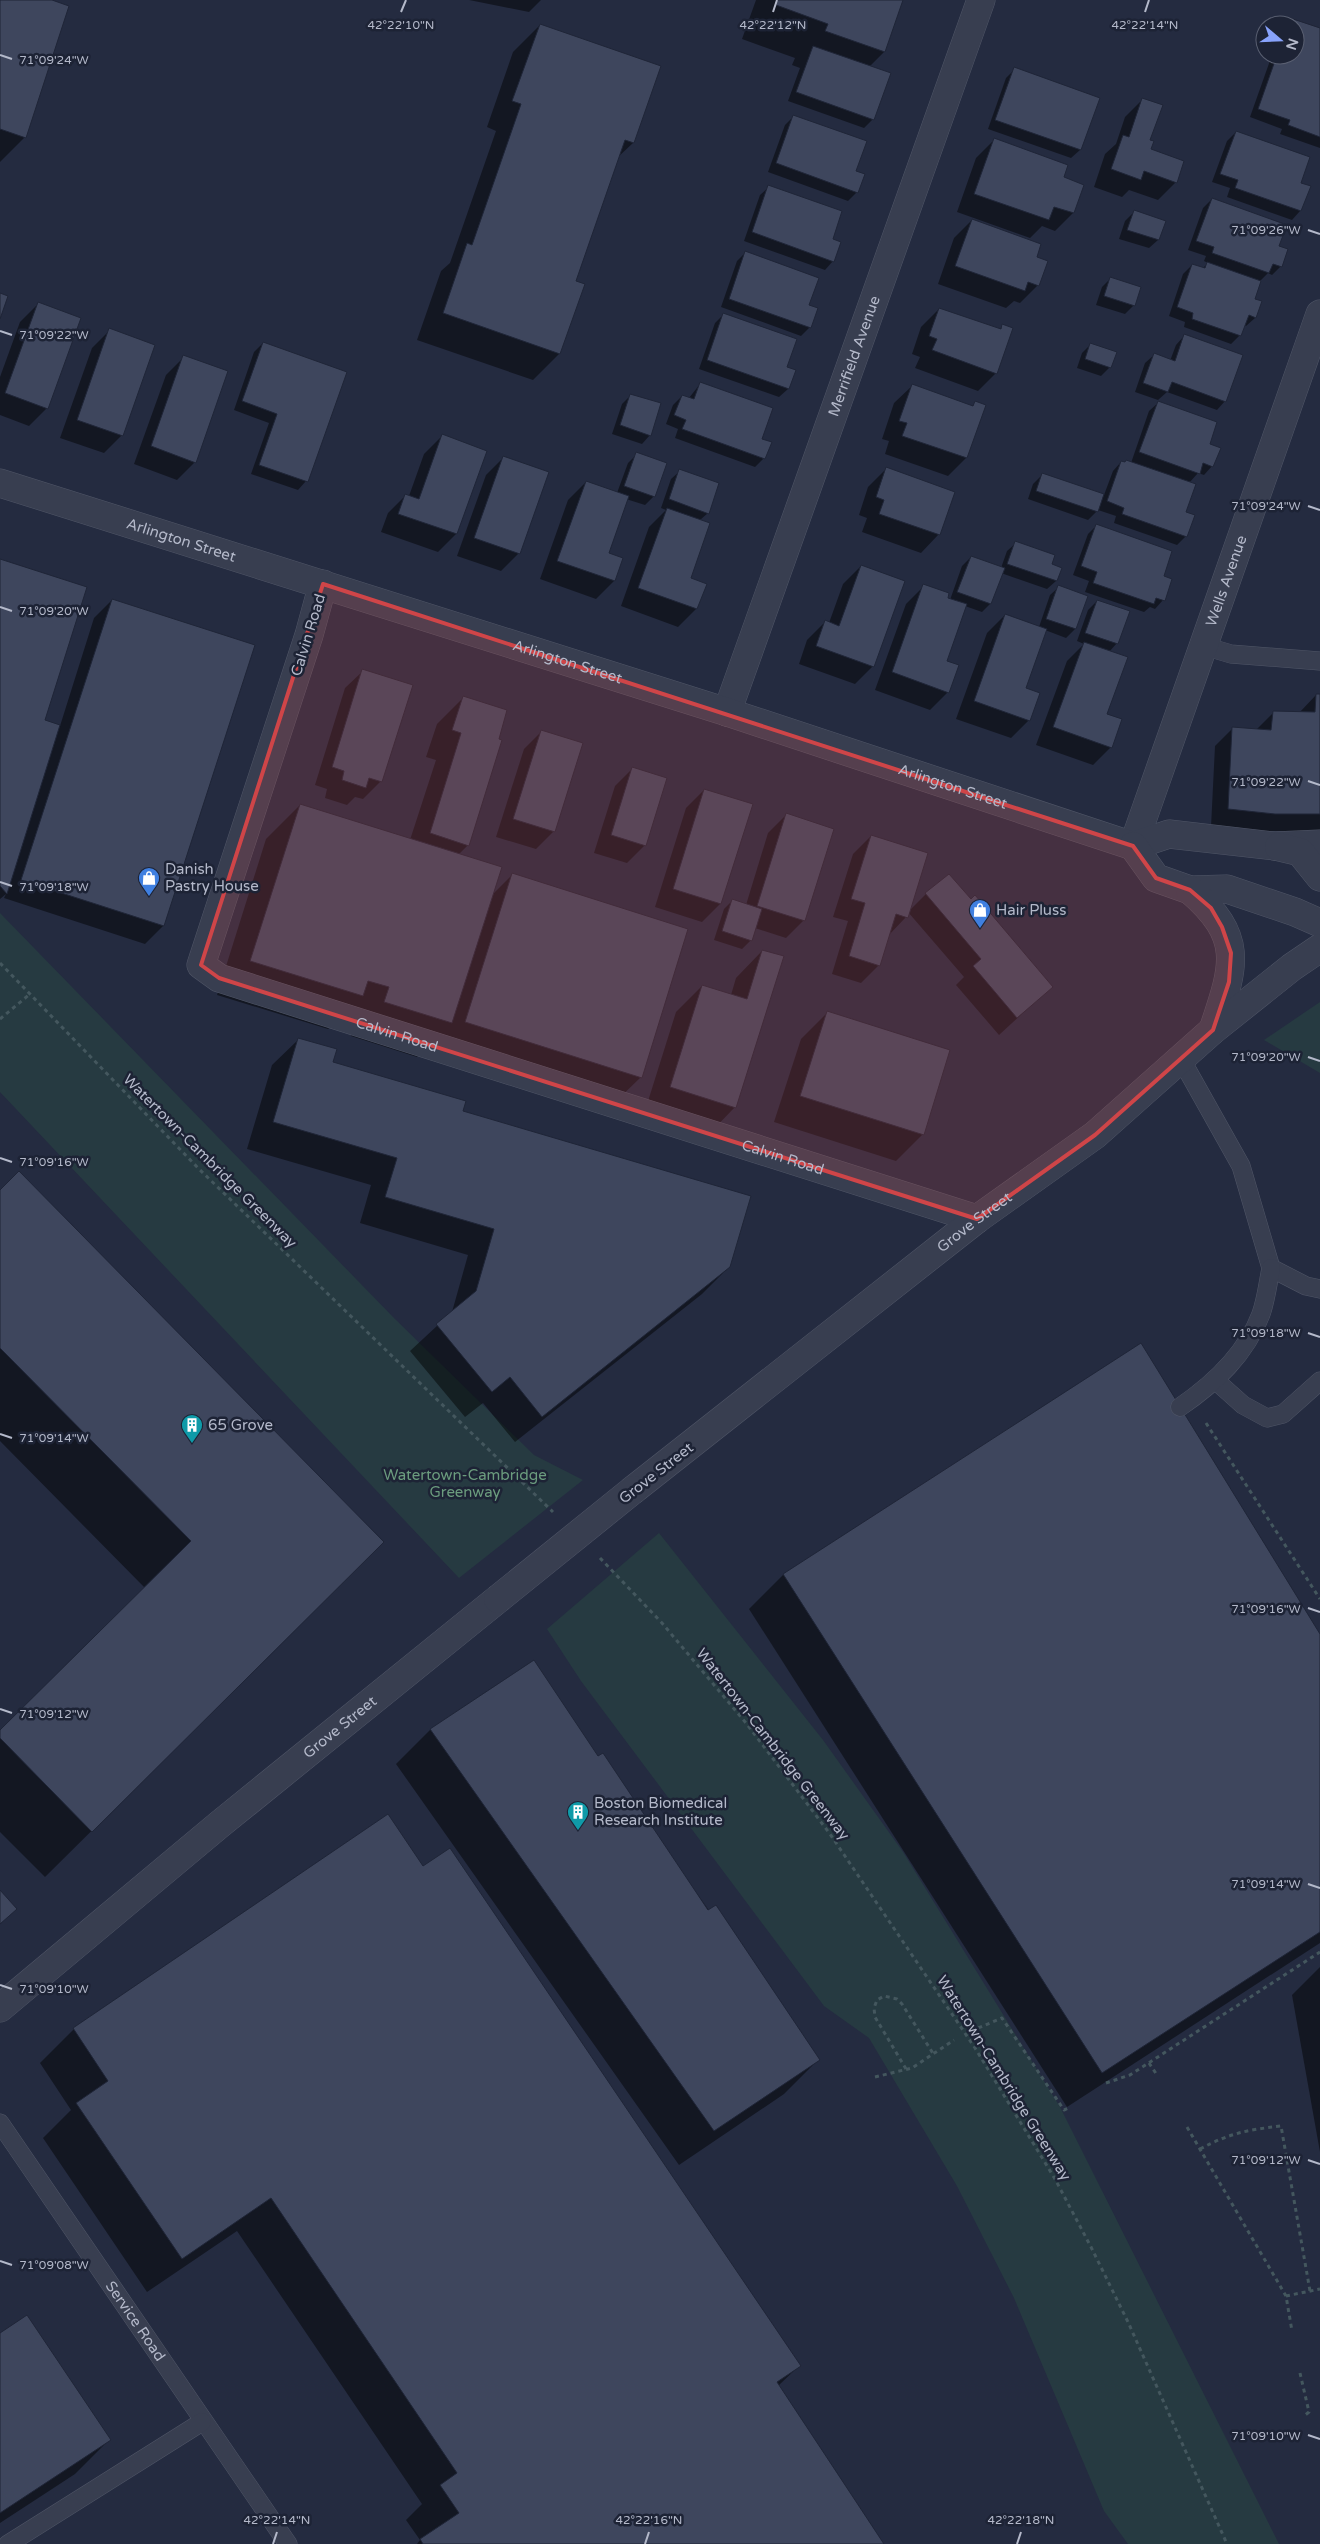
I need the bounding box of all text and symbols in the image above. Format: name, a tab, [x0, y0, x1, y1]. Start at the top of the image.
north arrow	[1255, 15, 1305, 65]
text: 42°22'10"N	[368, 18, 435, 32]
text: 42°22'12"N	[740, 18, 807, 32]
text: 42°22'14"N	[1112, 18, 1179, 32]
text: N	[1282, 36, 1302, 52]
text: 71°09'24"W	[19, 53, 89, 67]
text: 71°09'26"W	[1231, 223, 1301, 237]
street label: Merrifield Avenue	[824, 293, 884, 419]
text: 71°09'22"W	[19, 328, 89, 342]
text: 71°09'24"W	[1231, 499, 1301, 513]
street label: Arlington Street	[124, 514, 238, 566]
street label: Wells Avenue	[1202, 533, 1250, 629]
street label: Calvin Road	[287, 592, 329, 678]
text: 71°09'20"W	[19, 604, 89, 618]
street label: Arlington Street	[511, 636, 625, 688]
street label: Arlington Street	[896, 760, 1010, 813]
text: 71°09'22"W	[1231, 775, 1301, 789]
place label: Danish Pastry House	[165, 860, 259, 895]
shop icon: Danish Pastry House	[137, 866, 161, 897]
text: 71°09'18"W	[19, 880, 89, 894]
shop icon: Hair Pluss	[968, 898, 992, 929]
place label: Hair Pluss	[996, 901, 1066, 919]
street label: Calvin Road	[354, 1013, 440, 1056]
text: 71°09'20"W	[1231, 1050, 1301, 1064]
street label: Watertown-Cambridge Greenway	[119, 1070, 301, 1252]
street label: Calvin Road	[740, 1136, 826, 1179]
text: 71°09'16"W	[19, 1155, 89, 1169]
street label: Grove Street	[933, 1188, 1016, 1256]
text: 71°09'18"W	[1231, 1326, 1301, 1340]
building icon: 65 Grove	[180, 1413, 204, 1444]
place label: 65 Grove	[208, 1416, 273, 1434]
text: 71°09'14"W	[19, 1431, 89, 1445]
street label: Grove Street	[615, 1438, 697, 1507]
park label: Watertown-Cambridge Greenway	[383, 1466, 547, 1501]
text: 71°09'16"W	[1231, 1602, 1301, 1616]
street label: Watertown-Cambridge Greenway	[693, 1645, 853, 1843]
street label: Grove Street	[300, 1692, 380, 1762]
text: 71°09'12"W	[19, 1707, 89, 1721]
place label: Boston Biomedical Research Institute	[594, 1794, 727, 1829]
building icon: Boston Biomedical Research Institute	[566, 1800, 590, 1831]
text: 71°09'14"W	[1231, 1877, 1301, 1891]
street label: Watertown-Cambridge Greenway	[933, 1972, 1075, 2184]
text: 71°09'10"W	[19, 1982, 89, 1996]
text: 71°09'12"W	[1231, 2153, 1301, 2167]
text: 71°09'08"W	[19, 2258, 89, 2272]
street label: Service Road	[102, 2278, 169, 2365]
text: 71°09'10"W	[1231, 2429, 1301, 2443]
text: 42°22'14"N	[244, 2513, 311, 2527]
text: 42°22'16"N	[616, 2513, 683, 2527]
text: 42°22'18"N	[988, 2513, 1055, 2527]

